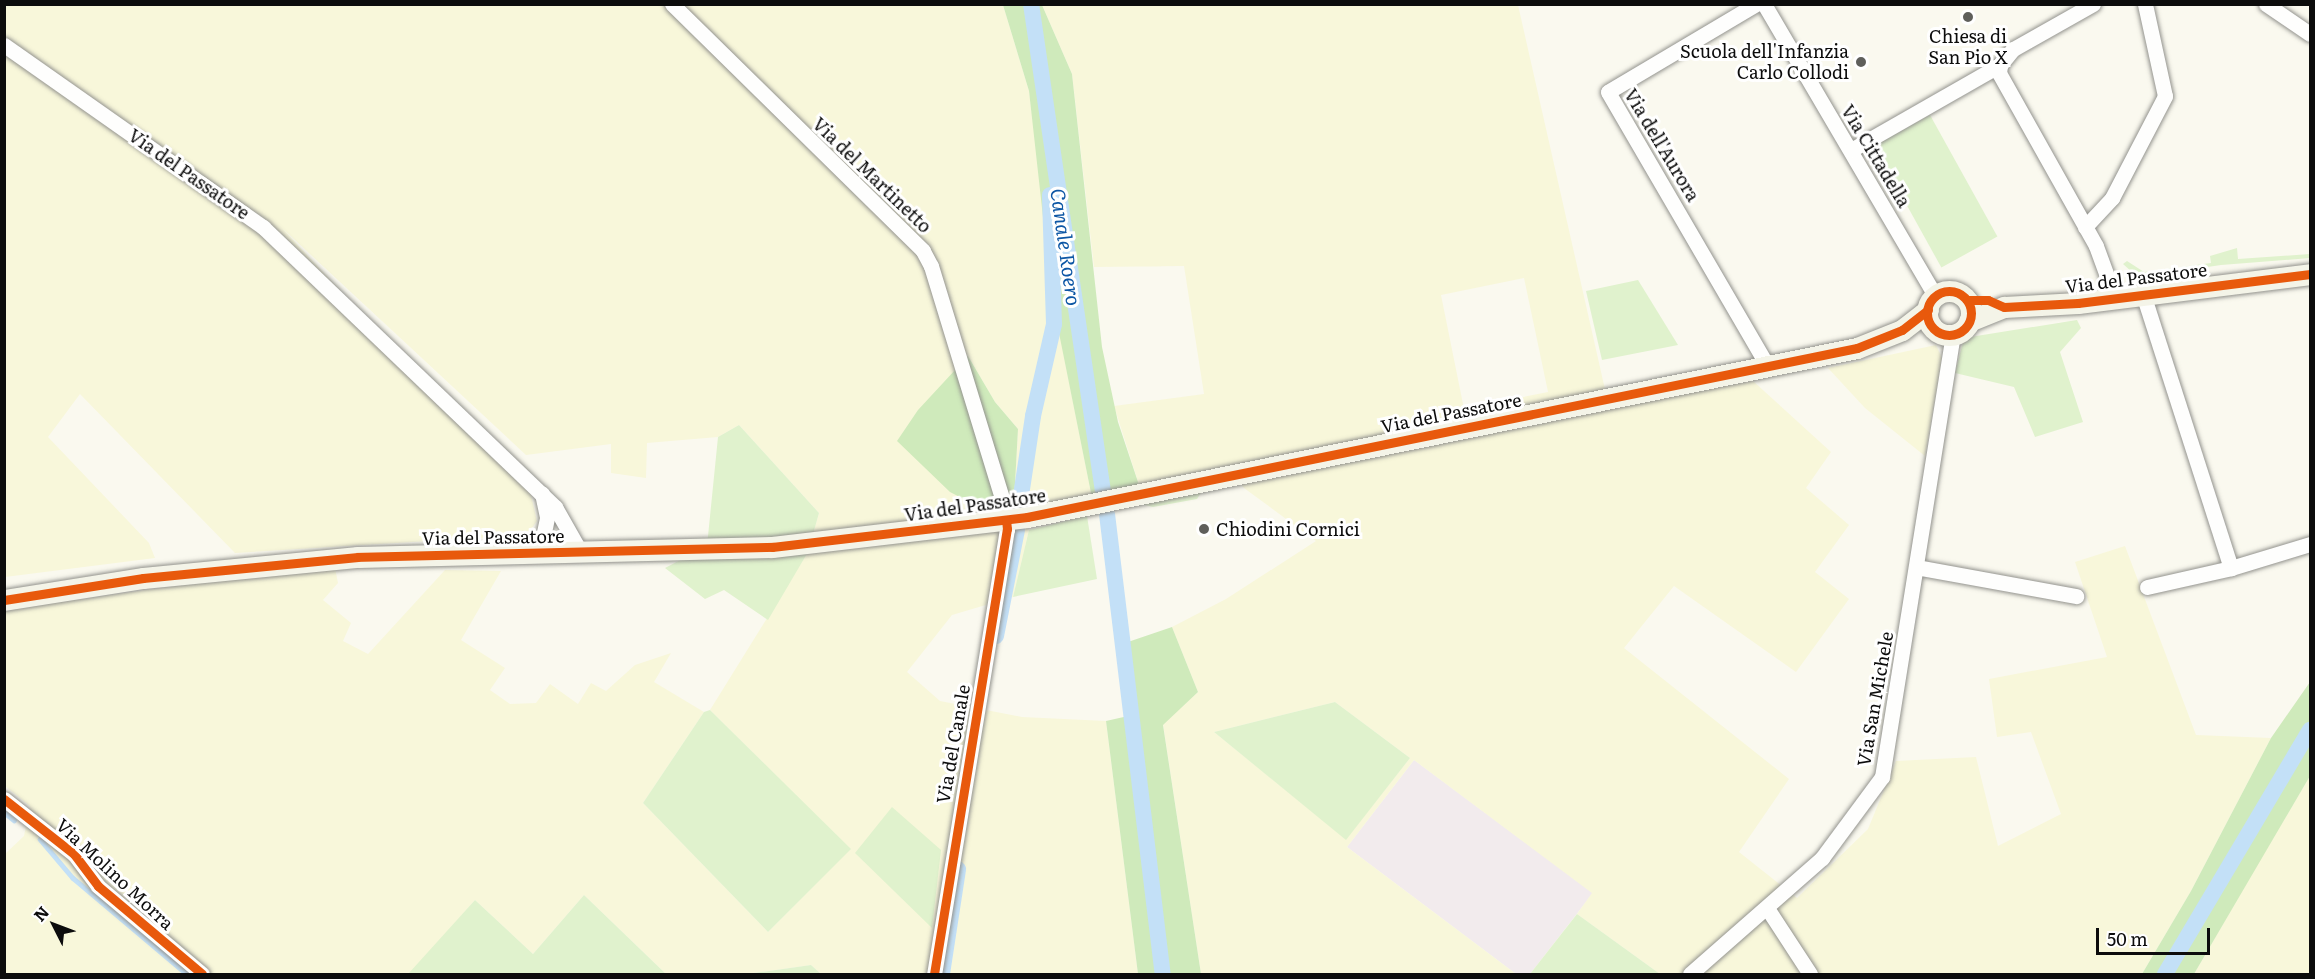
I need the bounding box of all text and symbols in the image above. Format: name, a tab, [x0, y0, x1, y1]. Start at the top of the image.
marker: Chiesa di San Pio X	[1961, 10, 1975, 24]
place label: Chiesa di San Pio X	[1928, 26, 2008, 68]
place label: Scuola dell'Infanzia Carlo Collodi	[1680, 41, 1849, 84]
marker: Scuola dell'Infanzia Carlo Collodi	[1854, 55, 1868, 69]
street label: Via dell'Aurora	[1620, 85, 1704, 205]
street label: Via Cittadella	[1837, 101, 1915, 211]
street label: Via del Martinetto	[808, 113, 936, 237]
street label: Via del Passatore	[124, 124, 254, 224]
water label: Canale Roero	[1047, 187, 1087, 307]
street label: Via del Passatore	[2064, 259, 2208, 297]
street label: Via del Passatore	[1379, 389, 1523, 437]
street label: Via del Passatore	[903, 484, 1047, 526]
place label: Chiodini Cornici	[1216, 518, 1360, 540]
marker: Chiodini Cornici	[1197, 522, 1211, 536]
street label: Via del Passatore	[421, 525, 565, 549]
street label: Via San Michele	[1852, 630, 1898, 768]
street label: Via del Canale	[932, 683, 974, 805]
street label: Via Molino Morra	[52, 814, 178, 934]
north arrow	[24, 895, 84, 955]
text: N	[27, 900, 54, 926]
scale bar	[2099, 916, 2213, 954]
text: 50 m	[2107, 925, 2148, 952]

